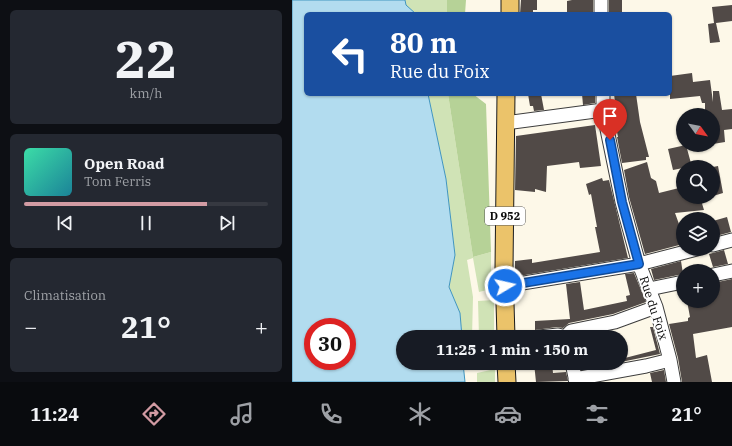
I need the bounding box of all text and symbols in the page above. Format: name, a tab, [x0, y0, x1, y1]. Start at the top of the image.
text: 80 m	[390, 24, 457, 61]
text: 22	[115, 25, 177, 92]
icon: left	[324, 28, 376, 80]
text: Rue du Foix	[390, 60, 490, 83]
text: km/h	[130, 85, 162, 102]
pin	[593, 99, 627, 140]
icon: arrive	[599, 105, 621, 127]
north arrow	[676, 108, 720, 152]
map controls	[676, 108, 720, 308]
text: Open Road	[84, 154, 164, 173]
button: search	[676, 160, 720, 204]
text: Tom Ferris	[84, 173, 151, 190]
road number: D 952	[485, 207, 525, 225]
icon: previous	[54, 212, 76, 234]
icon: pause	[135, 212, 157, 234]
icon: next	[216, 212, 238, 234]
button: layers	[676, 212, 720, 256]
button: +	[676, 264, 720, 308]
position arrow	[484, 265, 526, 307]
street label: Rue du Foix	[637, 274, 671, 342]
text: Climatisation	[24, 287, 106, 304]
text: 21°	[121, 307, 171, 346]
text: −	[24, 312, 37, 341]
text: +	[255, 312, 268, 341]
speed limit sign: 30	[304, 318, 356, 370]
text: 11:25 · 1 min · 150 m	[436, 340, 588, 359]
icon: directions	[140, 400, 168, 428]
icon: music	[228, 400, 256, 428]
icon: phone	[317, 400, 345, 428]
icon: climate	[406, 400, 434, 428]
icon: car	[494, 400, 522, 428]
icon: filters	[583, 400, 611, 428]
text: 11:24	[30, 403, 79, 426]
text: 21°	[672, 403, 702, 426]

